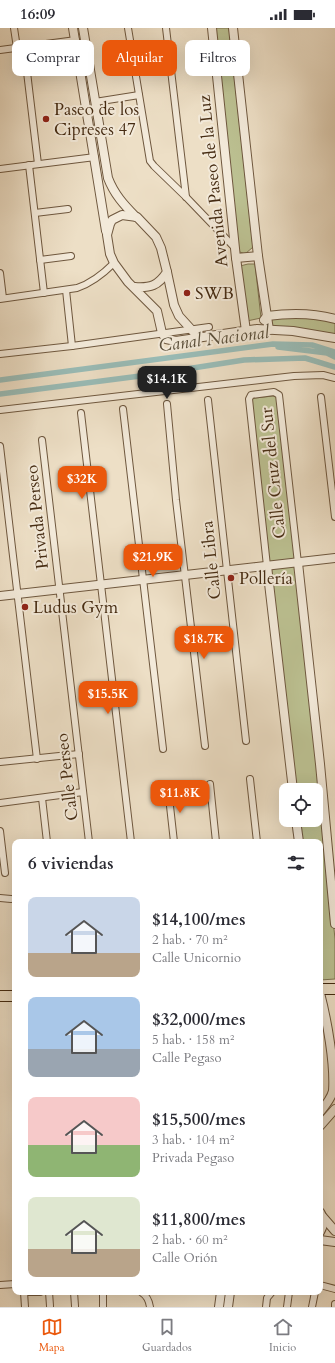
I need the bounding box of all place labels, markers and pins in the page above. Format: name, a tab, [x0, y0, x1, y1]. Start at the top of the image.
place label: Paseo de los Cipreses 47	[54, 98, 139, 141]
marker: Paseo de los Cipreses 47	[41, 114, 51, 124]
place label: SWB	[195, 282, 234, 305]
marker: SWB	[182, 288, 192, 298]
pin: $14.1K	[134, 366, 200, 400]
pin: $32K	[58, 466, 106, 500]
pin: $21.9K	[120, 544, 186, 578]
place label: Pollería	[239, 567, 294, 590]
marker: Pollería	[226, 573, 236, 583]
place label: Ludus Gym	[33, 596, 119, 619]
marker: Ludus Gym	[20, 602, 30, 612]
pin: $18.7K	[171, 626, 237, 660]
pin: $15.5K	[75, 681, 141, 715]
pin: $11.8K	[147, 780, 213, 814]

